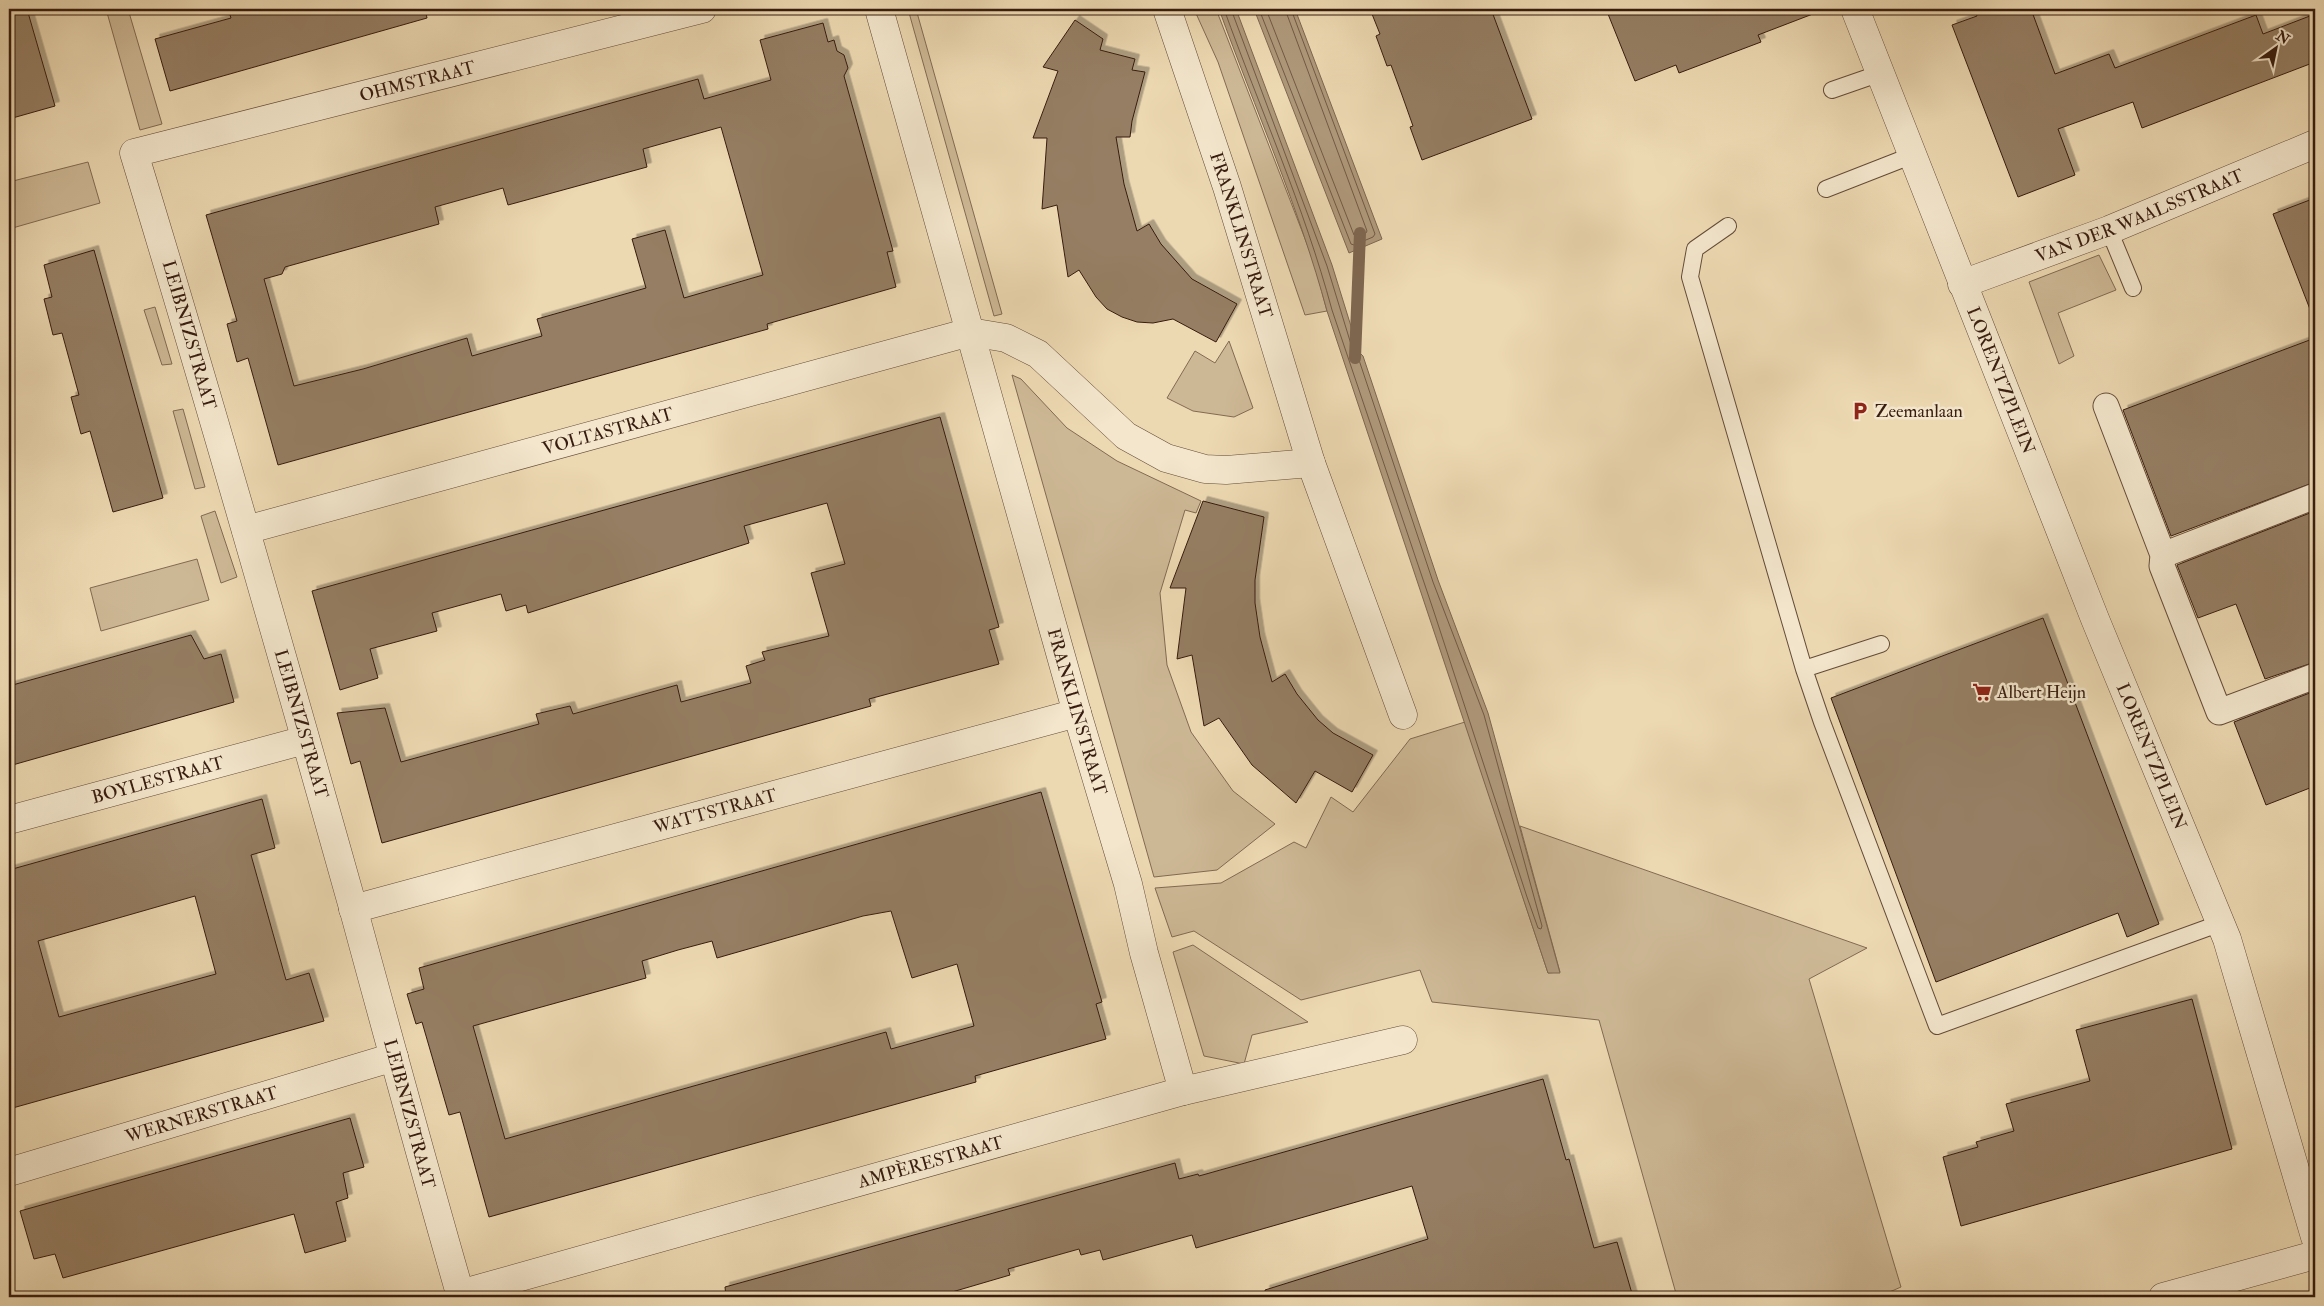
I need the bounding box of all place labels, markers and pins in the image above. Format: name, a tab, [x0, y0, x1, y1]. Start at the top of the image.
parking icon: Zeemanlaan	[1849, 400, 1871, 422]
place label: Zeemanlaan	[1875, 400, 1963, 423]
supermarket icon: Albert Heijn	[1971, 681, 1993, 703]
place label: Albert Heijn	[1996, 681, 2086, 704]

